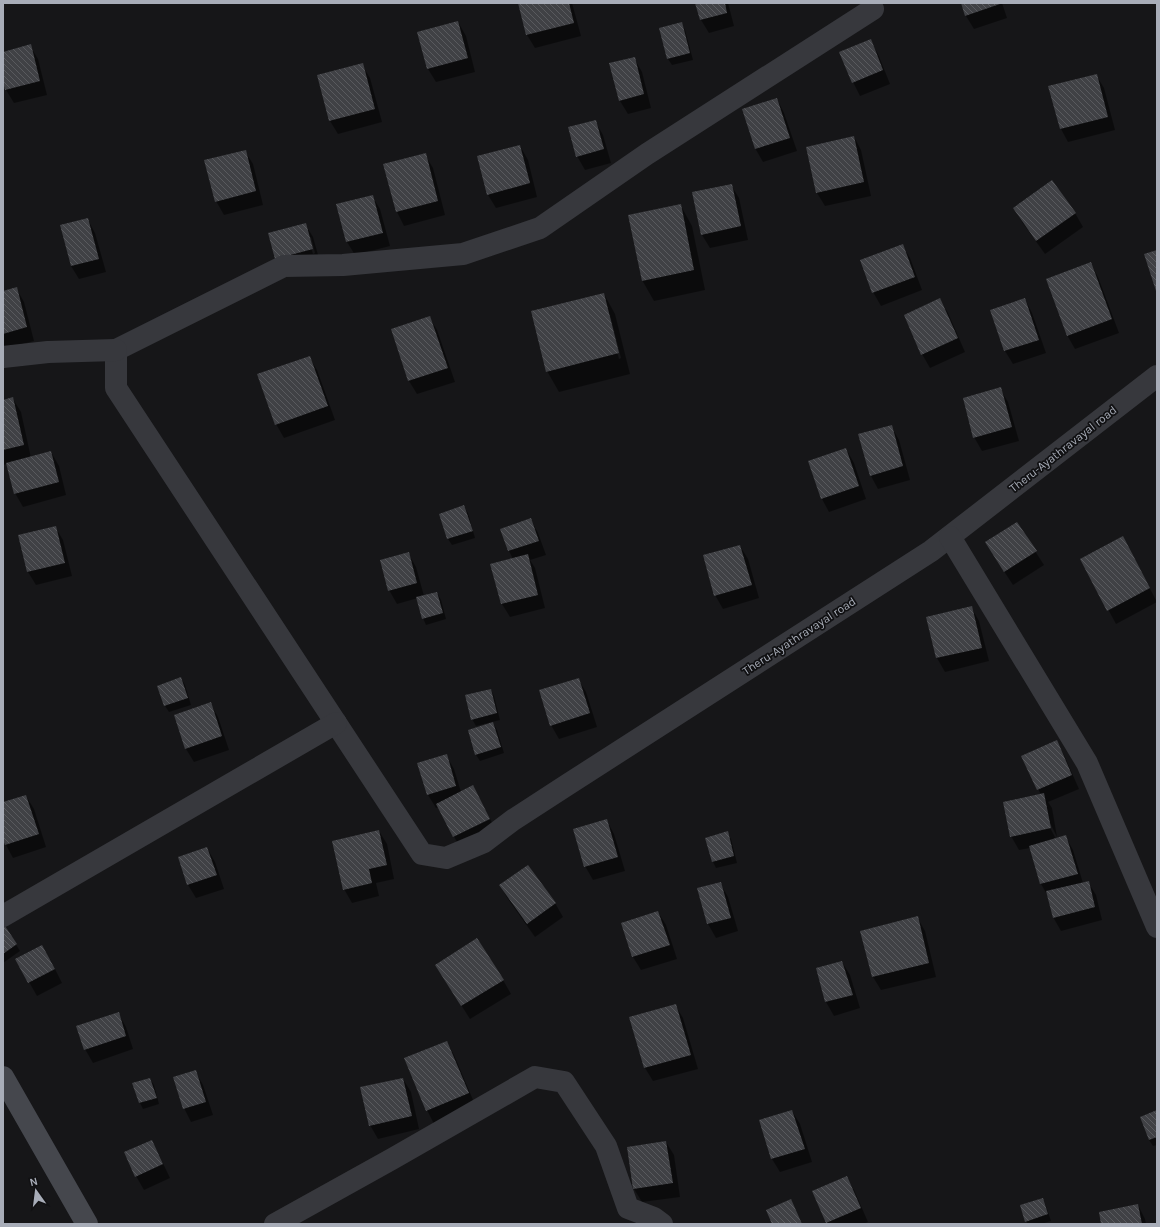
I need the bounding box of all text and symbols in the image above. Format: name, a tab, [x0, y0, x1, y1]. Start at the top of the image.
street label: Theru-Ayathravayal road	[1007, 403, 1119, 495]
street label: Theru-Ayathravayal road	[740, 594, 858, 678]
north arrow	[16, 1171, 56, 1211]
text: N	[28, 1175, 39, 1189]

